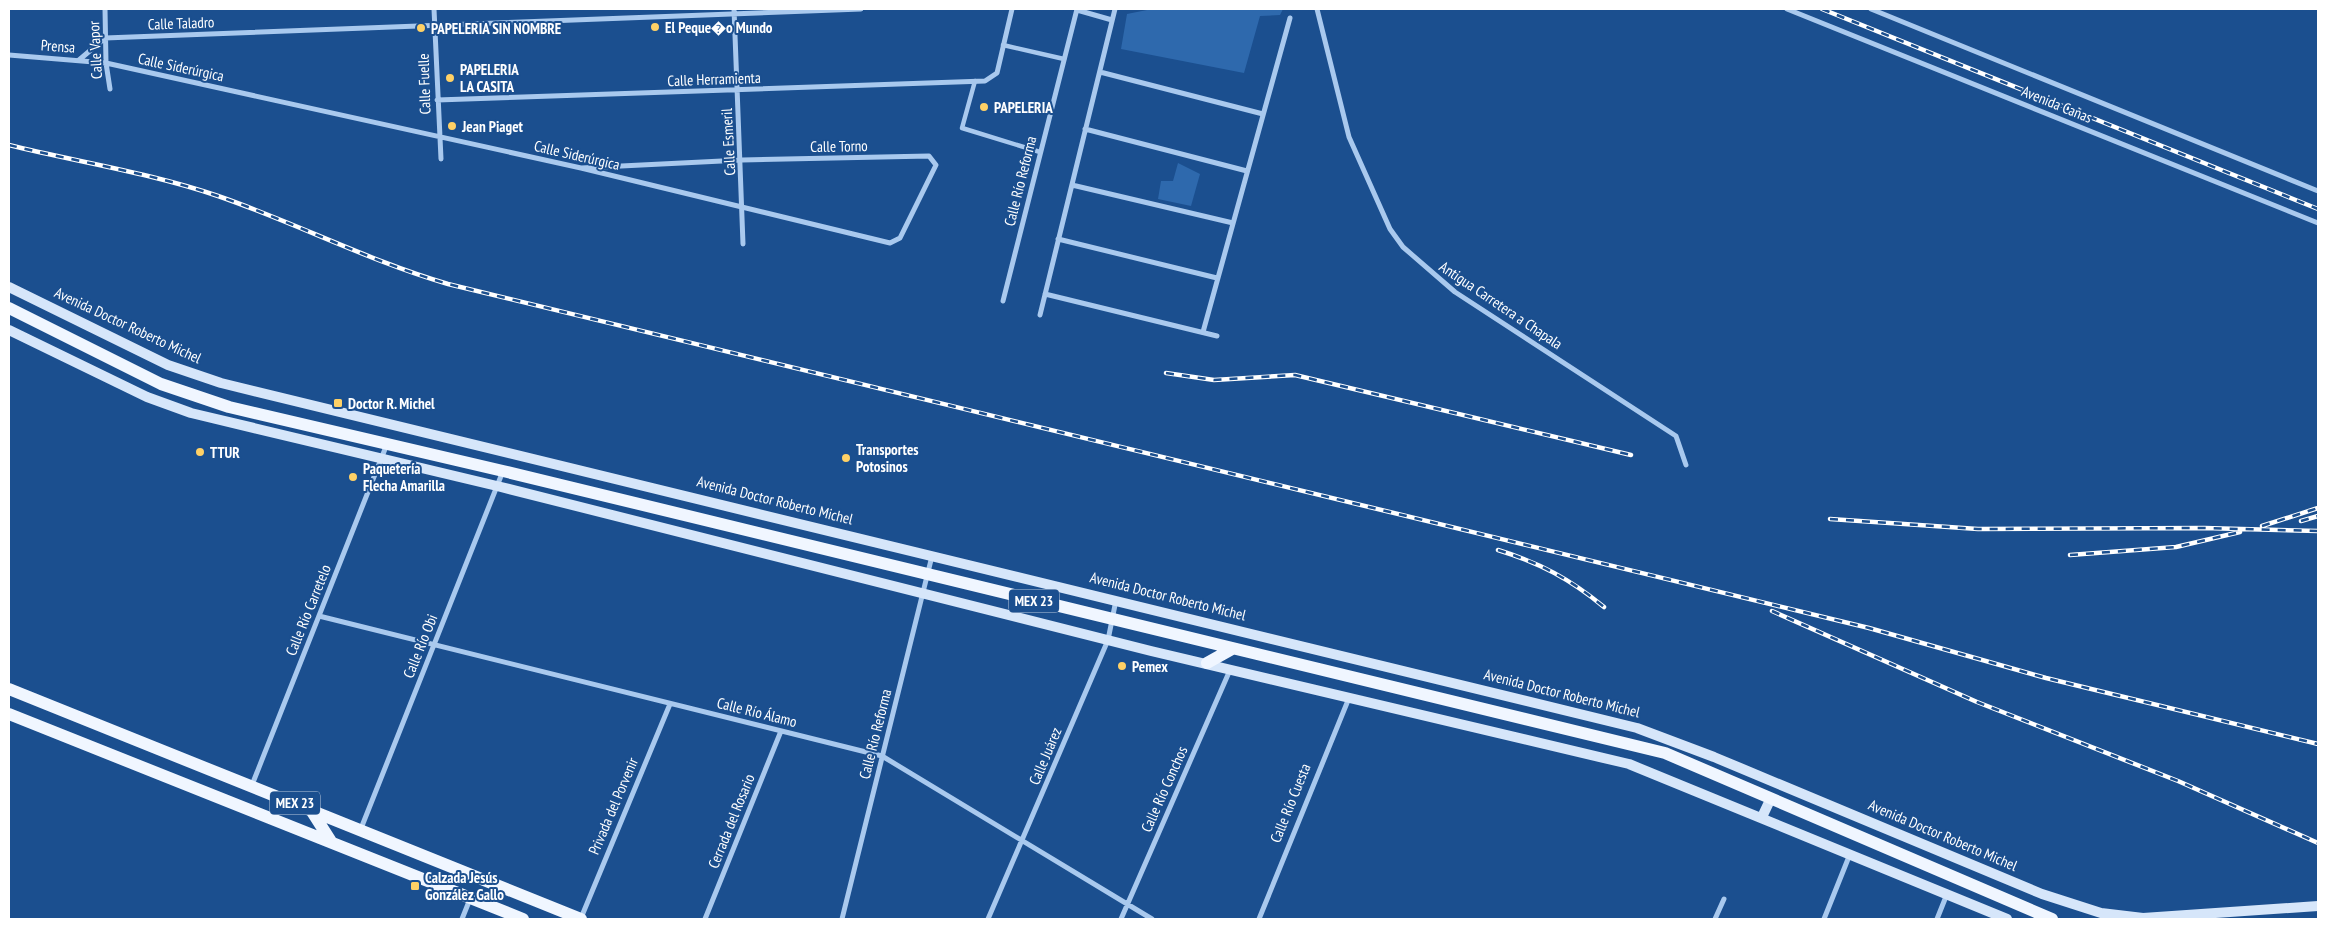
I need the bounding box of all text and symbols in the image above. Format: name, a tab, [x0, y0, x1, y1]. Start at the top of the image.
street label: Calle Taladro	[147, 12, 215, 34]
place label: El Peque�o Mundo	[665, 18, 773, 37]
place label: PAPELERIA SIN NOMBRE	[431, 19, 561, 38]
street label: Calle Vapor	[84, 20, 106, 80]
marker: El Peque�o Mundo	[649, 21, 661, 33]
marker: PAPELERIA SIN NOMBRE	[415, 22, 427, 34]
street label: Prensa	[40, 35, 76, 57]
street label: Calle Siderúrgica	[136, 49, 226, 85]
street label: Calle Fuelle	[413, 53, 435, 115]
place label: PAPELERIA LA CASITA	[460, 60, 519, 96]
street label: Calle Herramienta	[667, 68, 761, 90]
marker: PAPELERIA LA CASITA	[444, 72, 456, 84]
street label: Avenida Cañas	[2019, 81, 2095, 127]
place label: PAPELERIA	[994, 98, 1053, 117]
marker: PAPELERIA	[978, 101, 990, 113]
street label: Calle Esmeril	[717, 107, 739, 176]
place label: Jean Piaget	[461, 117, 524, 136]
marker: Jean Piaget	[446, 120, 458, 132]
street label: Calle Río Reforma	[1000, 134, 1040, 228]
street label: Calle Siderúrgica	[532, 136, 622, 174]
street label: Calle Torno	[810, 136, 868, 156]
street label: Antigua Carretera a Chapala	[1436, 257, 1566, 353]
street label: Avenida Doctor Roberto Michel	[51, 283, 205, 368]
place label: Doctor R. Michel	[348, 394, 435, 413]
marker: Doctor R. Michel	[332, 397, 344, 409]
place label: Transportes Potosinos	[856, 440, 919, 476]
place label: TTUR	[210, 443, 240, 462]
marker: TTUR	[194, 446, 206, 458]
marker: Transportes Potosinos	[840, 452, 852, 464]
place label: Paquetería Flecha Amarilla	[363, 459, 445, 495]
marker: Paquetería Flecha Amarilla	[347, 471, 359, 483]
street label: Avenida Doctor Roberto Michel	[695, 471, 855, 529]
street label: Calle Río Carretelo	[281, 562, 335, 658]
street label: Avenida Doctor Roberto Michel	[1088, 567, 1248, 625]
road number: MEX 23	[1009, 590, 1059, 612]
street label: Calle Río Obi	[399, 611, 441, 681]
place label: Pemex	[1132, 657, 1168, 676]
marker: Pemex	[1116, 660, 1128, 672]
street label: Avenida Doctor Roberto Michel	[1482, 664, 1642, 722]
street label: Calle Río Reforma	[855, 687, 895, 781]
street label: Calle Río Álamo	[715, 693, 799, 731]
street label: Calle Juárez	[1024, 724, 1066, 788]
street label: Calle Río Conchos	[1137, 743, 1191, 835]
street label: Privada del Porvenir	[584, 754, 642, 857]
street label: Calle Río Cuesta	[1266, 761, 1314, 845]
street label: Cerrada del Rosario	[703, 771, 759, 871]
road number: MEX 23	[270, 791, 320, 814]
street label: Avenida Doctor Roberto Michel	[1866, 795, 2021, 875]
place label: Calzada Jesús González Gallo	[425, 868, 504, 904]
marker: Calzada Jesús González Gallo	[409, 880, 421, 892]

